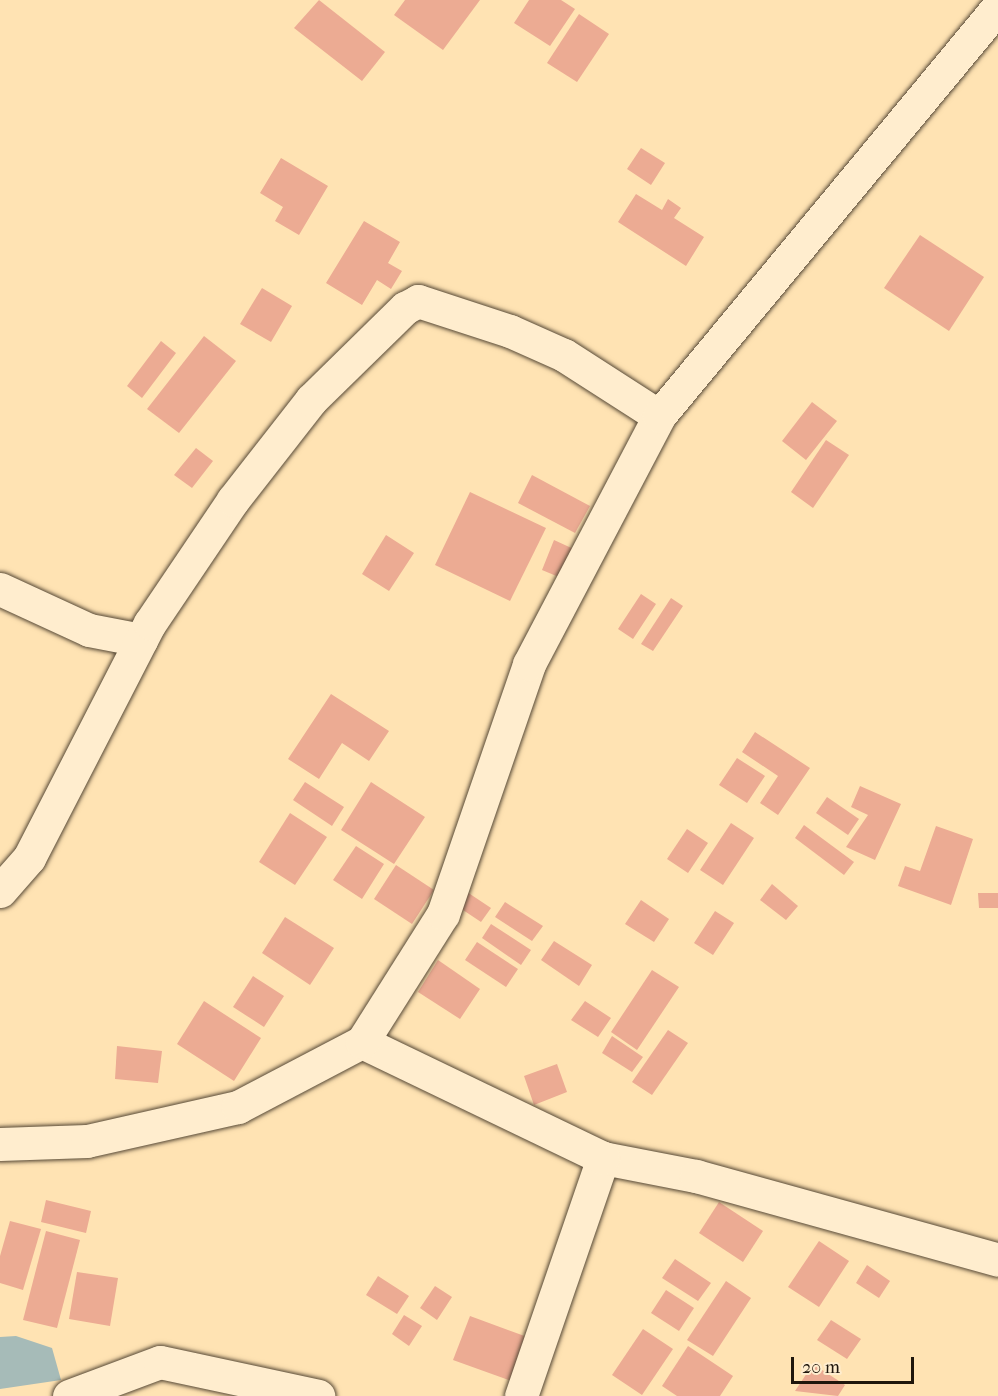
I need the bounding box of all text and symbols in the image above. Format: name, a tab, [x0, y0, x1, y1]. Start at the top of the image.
scale bar	[794, 1345, 917, 1383]
text: 20 m	[802, 1357, 840, 1378]

